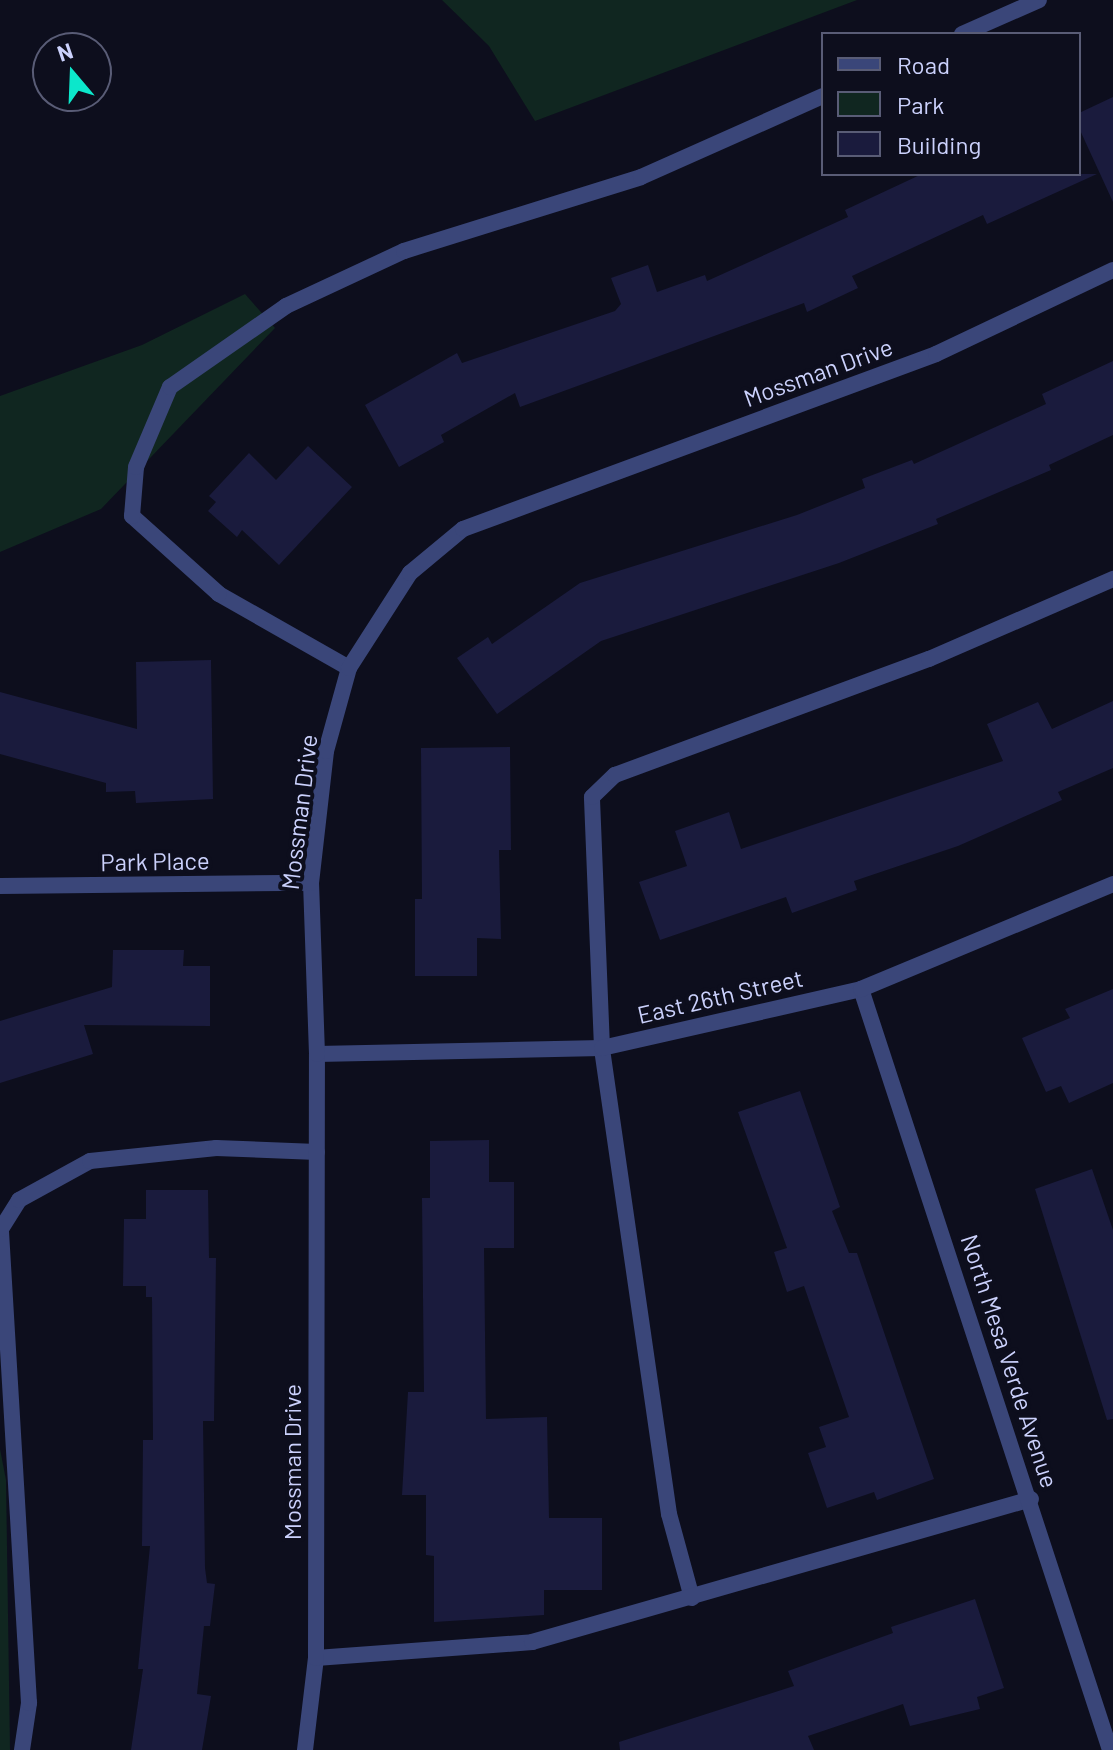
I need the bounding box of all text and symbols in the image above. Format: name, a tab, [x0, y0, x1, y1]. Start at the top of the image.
north arrow	[32, 32, 112, 112]
legend	[821, 32, 1081, 176]
text: N	[54, 37, 76, 66]
text: Road	[897, 50, 950, 79]
text: Park	[897, 90, 944, 119]
text: Building	[897, 130, 981, 159]
street label: Mossman Drive	[740, 332, 896, 412]
street label: Mossman Drive	[275, 733, 323, 891]
street label: Park Place	[100, 846, 210, 876]
street label: East 26th Street	[634, 963, 806, 1029]
street label: North Mesa Verde Avenue	[955, 1231, 1065, 1491]
street label: Mossman Drive	[278, 1384, 306, 1540]

